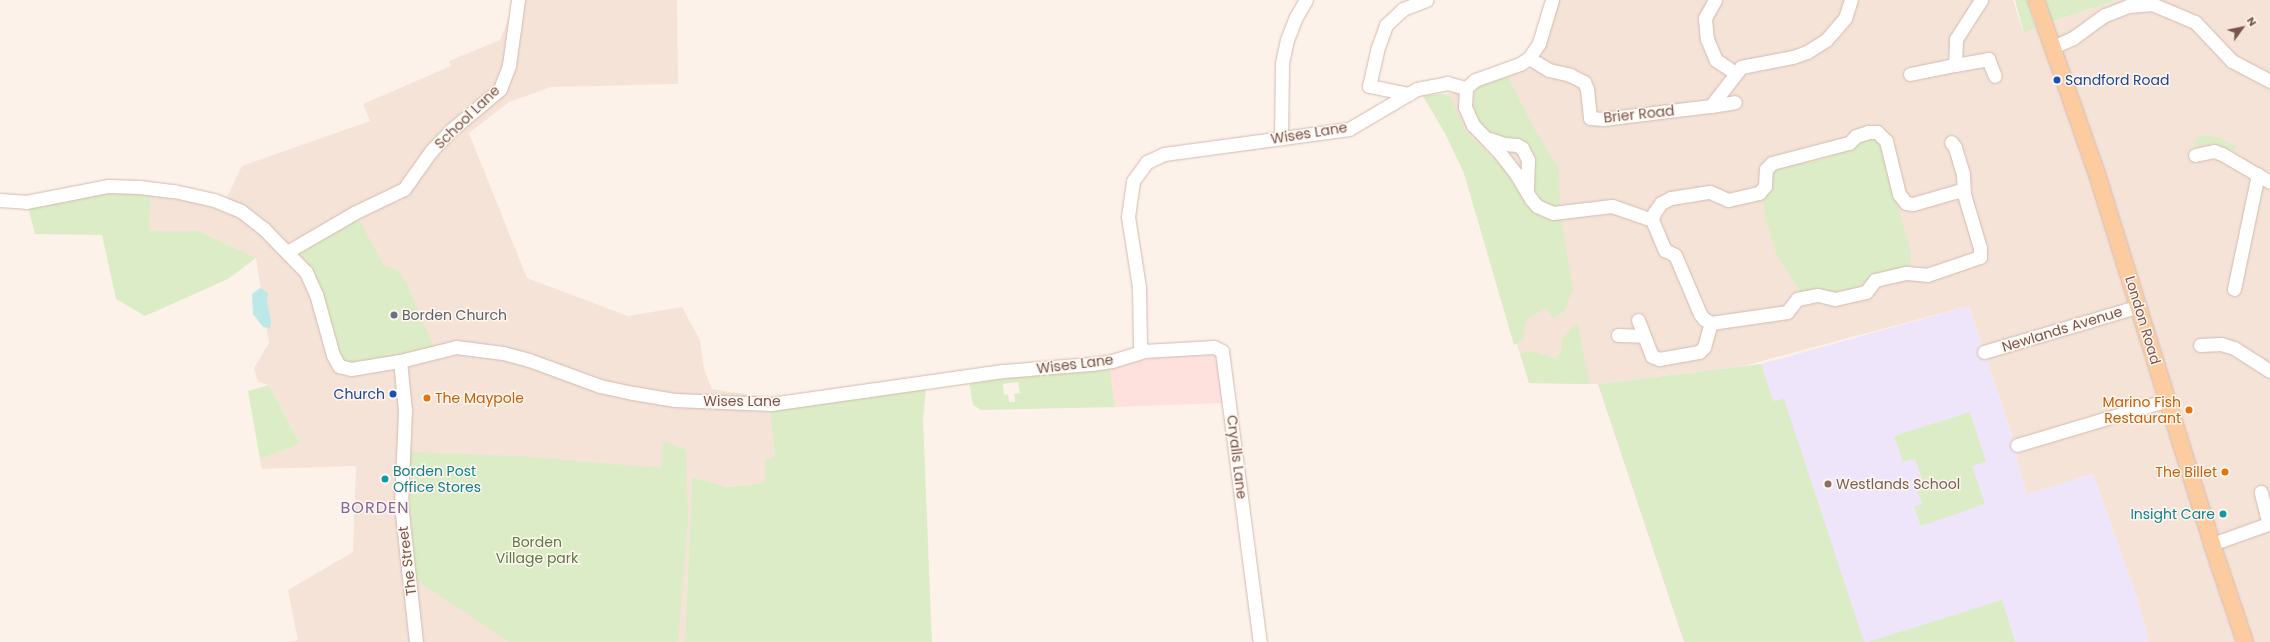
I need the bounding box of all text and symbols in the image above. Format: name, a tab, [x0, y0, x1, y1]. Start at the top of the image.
north arrow	[2222, 8, 2262, 48]
text: N	[2243, 14, 2261, 29]
place label: Sandford Road	[2065, 72, 2169, 88]
marker: Sandford Road	[2052, 75, 2062, 85]
street label: School Lane	[431, 82, 503, 152]
street label: Brier Road	[1603, 102, 1675, 126]
street label: Wises Lane	[1270, 119, 1348, 147]
street label: London Road	[2122, 274, 2164, 366]
street label: Newlands Avenue	[2000, 303, 2124, 355]
place label: Borden Church	[402, 307, 507, 323]
marker: Borden Church	[389, 310, 399, 320]
street label: Wises Lane	[1036, 351, 1114, 377]
place label: Church	[334, 386, 385, 402]
marker: Church	[388, 389, 398, 399]
place label: The Maypole	[435, 390, 524, 406]
marker: The Maypole	[422, 393, 432, 403]
street label: Wises Lane	[703, 393, 781, 409]
place label: Marino Fish Restaurant	[2102, 394, 2181, 426]
marker: Marino Fish Restaurant	[2184, 405, 2194, 415]
street label: Cryalls Lane	[1224, 414, 1250, 500]
place label: Borden Post Office Stores	[393, 463, 481, 496]
place label: The Billet	[2155, 464, 2217, 480]
marker: The Billet	[2220, 467, 2230, 477]
marker: Borden Post Office Stores	[380, 474, 390, 484]
place label: Westlands School	[1836, 476, 1960, 492]
marker: Westlands School	[1823, 479, 1833, 489]
district label: BORDEN	[341, 498, 409, 518]
place label: Insight Care	[2130, 506, 2215, 522]
marker: Insight Care	[2218, 509, 2228, 519]
street label: The Street	[394, 525, 420, 597]
park label: Borden Village park	[496, 534, 578, 566]

